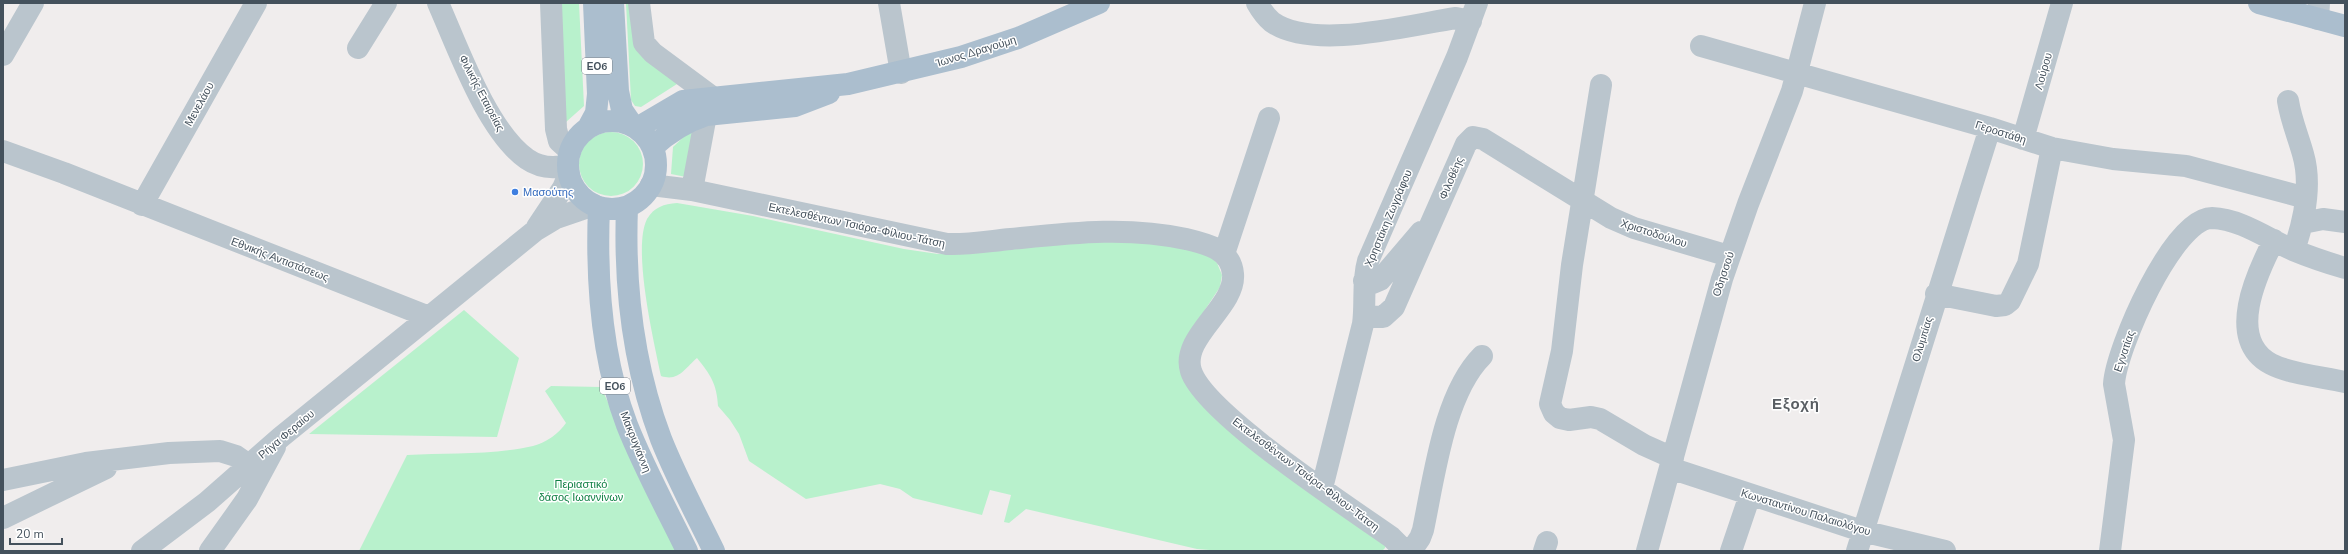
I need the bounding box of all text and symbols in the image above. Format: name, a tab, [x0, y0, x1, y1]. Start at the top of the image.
street label: Ίωνος Δραγούμη	[933, 32, 1018, 71]
street label: Λούρου	[2031, 51, 2056, 91]
street label: Φιλικής Εταιρείας	[455, 52, 508, 134]
road number: ΕΟ6	[582, 58, 612, 74]
street label: Μενελάου	[181, 79, 218, 129]
street label: Γεροστάθη	[1973, 117, 2028, 148]
street label: Φιλοθέης	[1436, 154, 1467, 202]
street label: Χρηστάκη Ζωγράφου	[1361, 167, 1416, 269]
place label: Μασούτης	[523, 185, 573, 200]
marker: Μασούτης	[510, 187, 520, 197]
street label: Εκτελεσθέντων Τσιάρα-Φίλιου-Τάτση	[767, 199, 947, 252]
street label: Χριστοδούλου	[1619, 216, 1689, 251]
street label: Εθνικής Αντιστάσεως	[229, 234, 331, 285]
street label: Οδησσού	[1709, 250, 1738, 299]
street label: Ολυμπίας	[1909, 315, 1936, 364]
street label: Εγνατίας	[2110, 328, 2139, 374]
road number: ΕΟ6	[600, 378, 630, 394]
district label: Εξοχή	[1772, 394, 1820, 414]
street label: Ρήγα Φεραίου	[255, 406, 318, 462]
street label: Μακρυγιάννη	[616, 409, 655, 475]
street label: Εκτελεσθέντων Τσιάρα-Φίλιου-Τάτση	[1229, 414, 1382, 535]
park label: Περιαστικό δάσος Ιωαννίνων	[539, 477, 624, 505]
street label: Κωνσταντίνου Παλαιολόγου	[1739, 486, 1873, 539]
scale bar	[10, 520, 62, 546]
text: 20 m	[16, 526, 44, 542]

